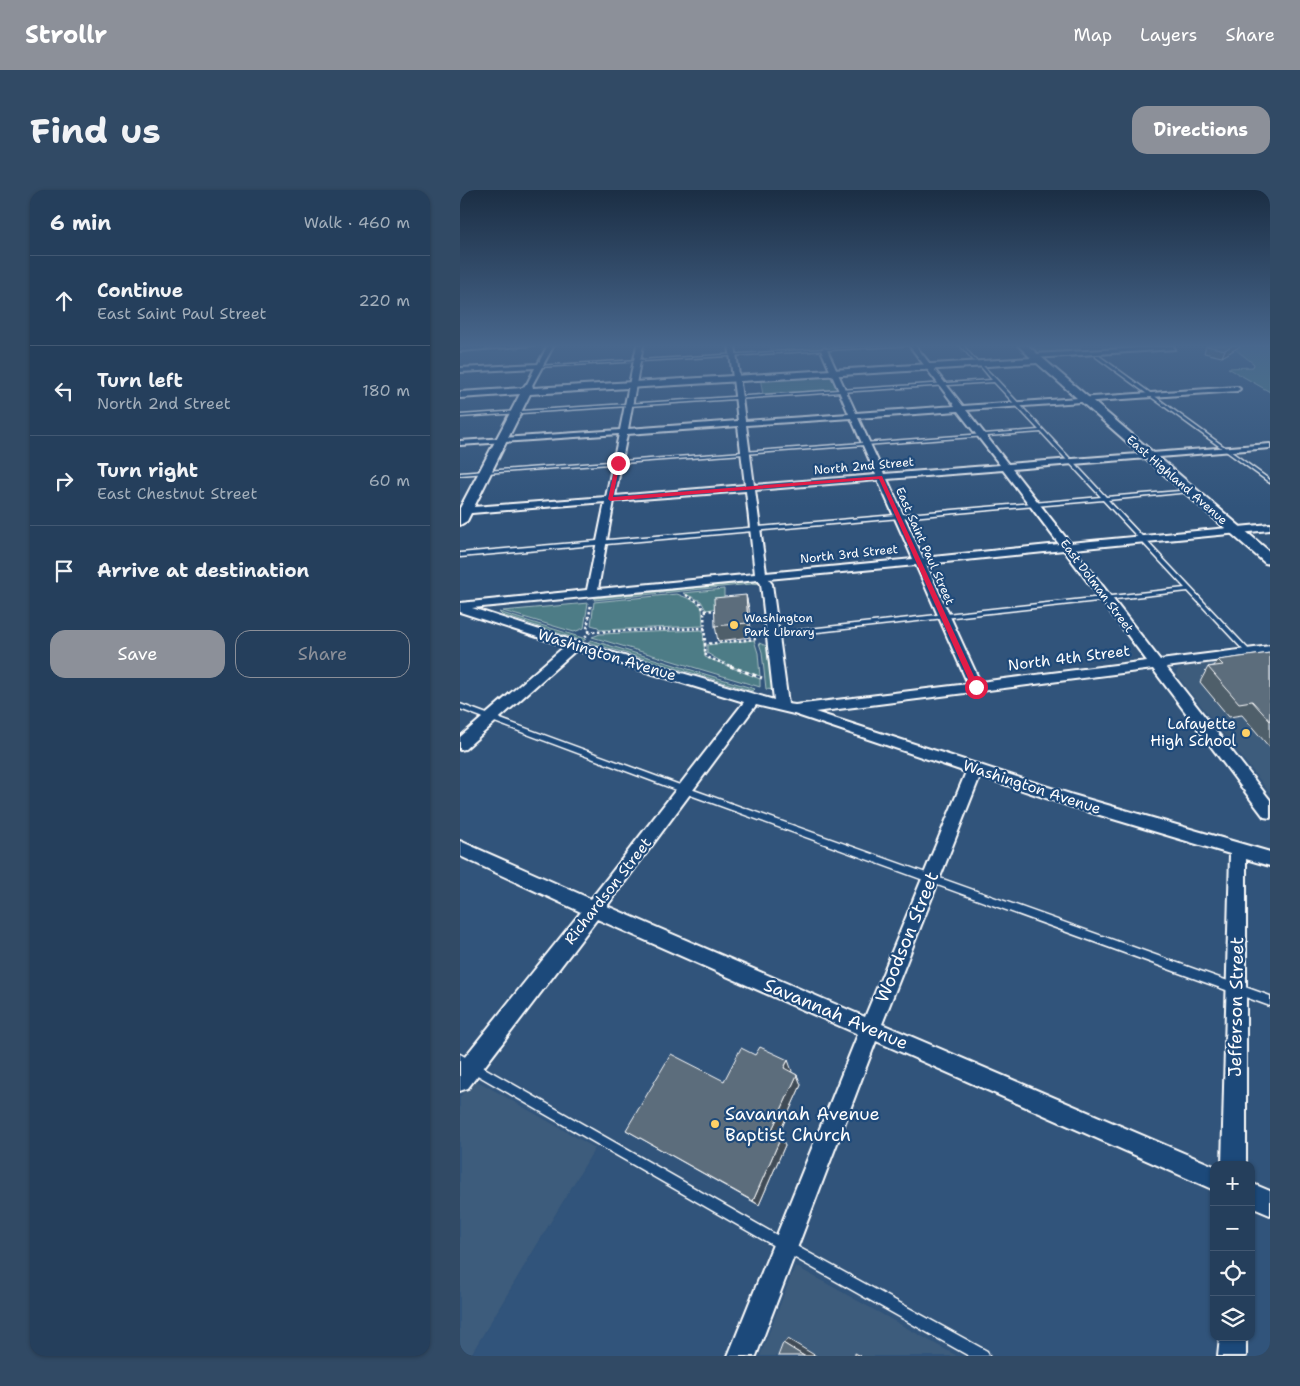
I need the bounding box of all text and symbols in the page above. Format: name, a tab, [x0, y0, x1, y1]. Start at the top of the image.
text: Strollr	[25, 19, 107, 51]
text: Map	[1074, 23, 1112, 47]
text: Layers	[1140, 23, 1197, 47]
text: Share	[1225, 23, 1275, 47]
button: Directions	[1132, 106, 1270, 154]
text: Find us	[30, 107, 161, 154]
text: 6 min	[50, 209, 111, 237]
text: Walk · 460 m	[304, 212, 410, 233]
text: Continue	[97, 278, 183, 303]
icon: ahead	[50, 287, 78, 315]
text: 220 m	[358, 290, 410, 311]
text: East Saint Paul Street	[97, 303, 267, 324]
text: Turn left	[97, 368, 183, 393]
icon: left	[50, 377, 78, 405]
text: 180 m	[362, 380, 410, 401]
text: North 2nd Street	[97, 393, 231, 414]
street label: East Highland Avenue	[1123, 432, 1231, 528]
route end	[607, 452, 630, 475]
street label: North 2nd Street	[813, 454, 915, 478]
text: Turn right	[97, 458, 198, 483]
icon: right	[50, 467, 78, 495]
text: 60 m	[369, 470, 410, 491]
text: East Chestnut Street	[97, 483, 258, 504]
street label: East Saint Paul Street	[892, 485, 958, 607]
street label: East Dolman Street	[1057, 536, 1137, 636]
street label: North 3rd Street	[799, 541, 899, 567]
icon: arrive	[50, 557, 78, 585]
text: Arrive at destination	[97, 558, 309, 583]
place label: Washington Park Library	[744, 610, 815, 640]
marker: Washington Park Library	[728, 619, 740, 631]
street label: Washington Avenue	[535, 624, 679, 686]
button: Save	[50, 630, 225, 678]
button: Share	[235, 630, 410, 678]
street label: North 4th Street	[1007, 641, 1131, 675]
route start	[965, 676, 988, 699]
place label: Lafayette High School	[1150, 714, 1236, 751]
marker: Lafayette High School	[1240, 727, 1252, 739]
street label: Washington Avenue	[960, 755, 1104, 819]
street label: Richardson Street	[560, 833, 656, 949]
street label: Woodson Street	[870, 868, 944, 1006]
street label: Jefferson Street	[1223, 936, 1249, 1077]
street label: Savannah Avenue	[760, 973, 912, 1055]
place label: Savannah Avenue Baptist Church	[725, 1102, 880, 1147]
marker: Savannah Avenue Baptist Church	[709, 1118, 721, 1130]
map controls	[1210, 1161, 1255, 1341]
button: +	[1210, 1161, 1255, 1206]
button: −	[1210, 1206, 1255, 1251]
button: locate	[1210, 1251, 1255, 1296]
button: layers	[1210, 1296, 1255, 1341]

